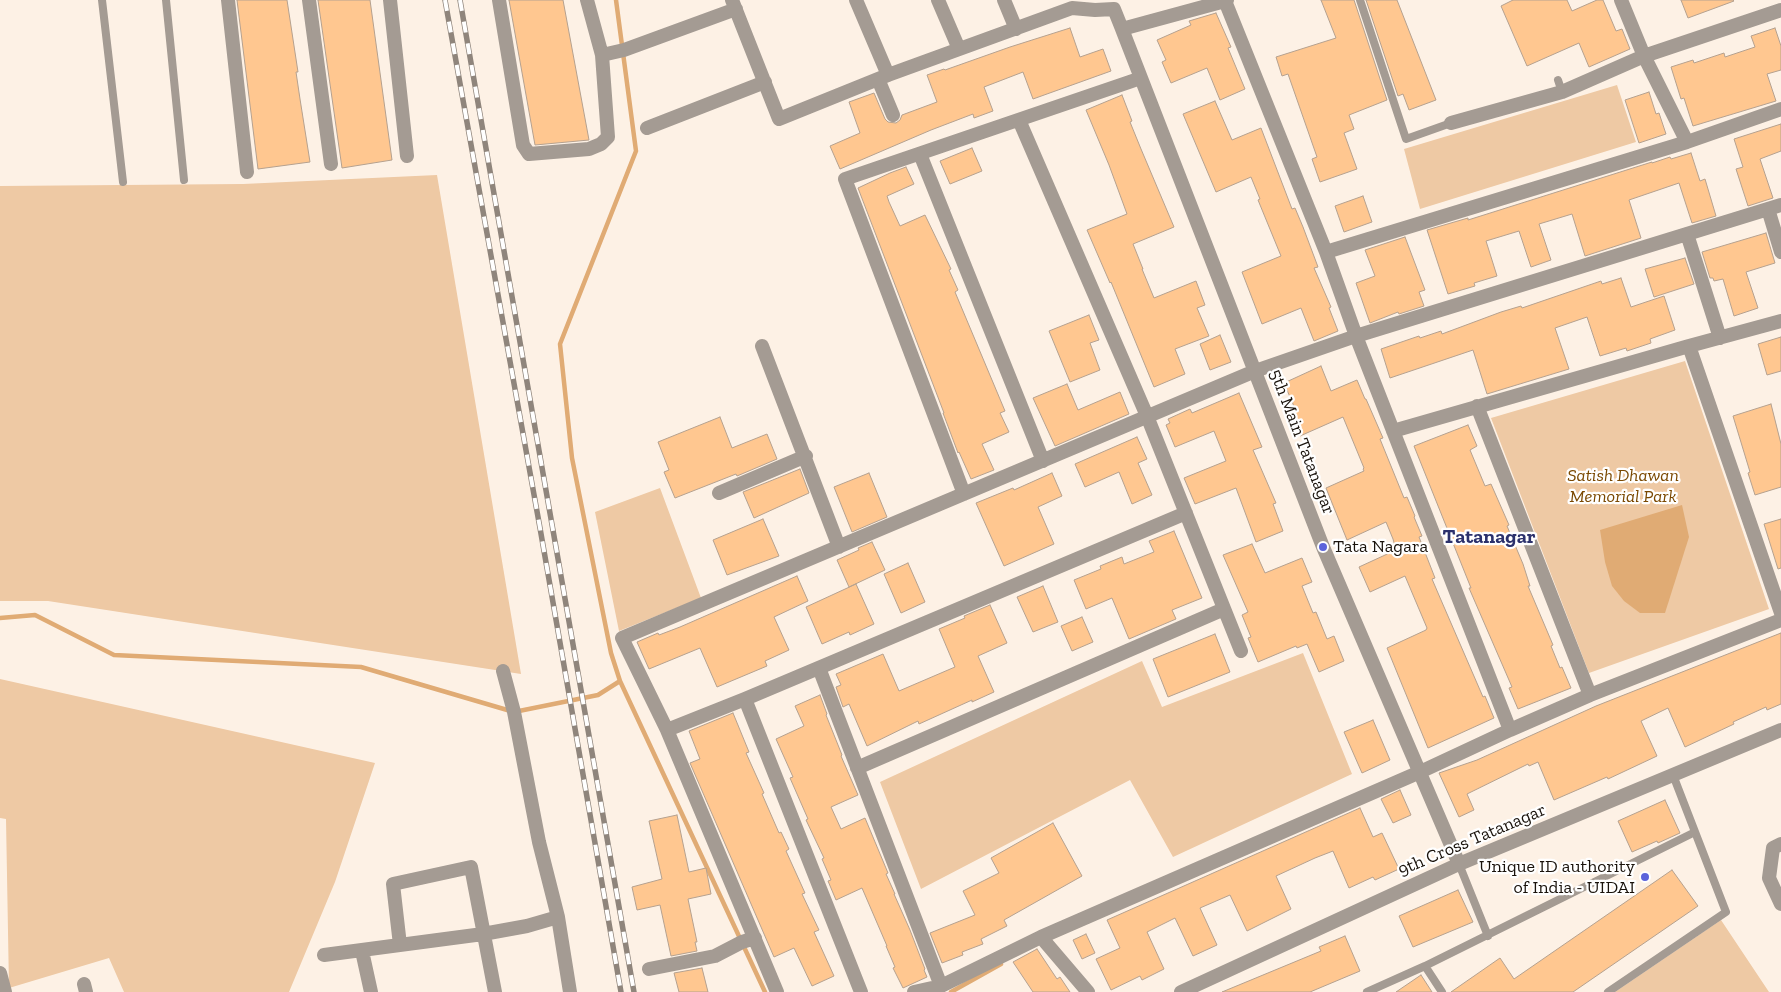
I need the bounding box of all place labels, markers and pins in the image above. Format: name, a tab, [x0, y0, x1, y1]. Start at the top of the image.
place label: Tata Nagara	[1333, 536, 1428, 558]
marker: Tata Nagara	[1317, 541, 1329, 553]
place label: Unique ID authority of India - UIDAI	[1479, 856, 1635, 899]
marker: Unique ID authority of India - UIDAI	[1639, 871, 1651, 883]

